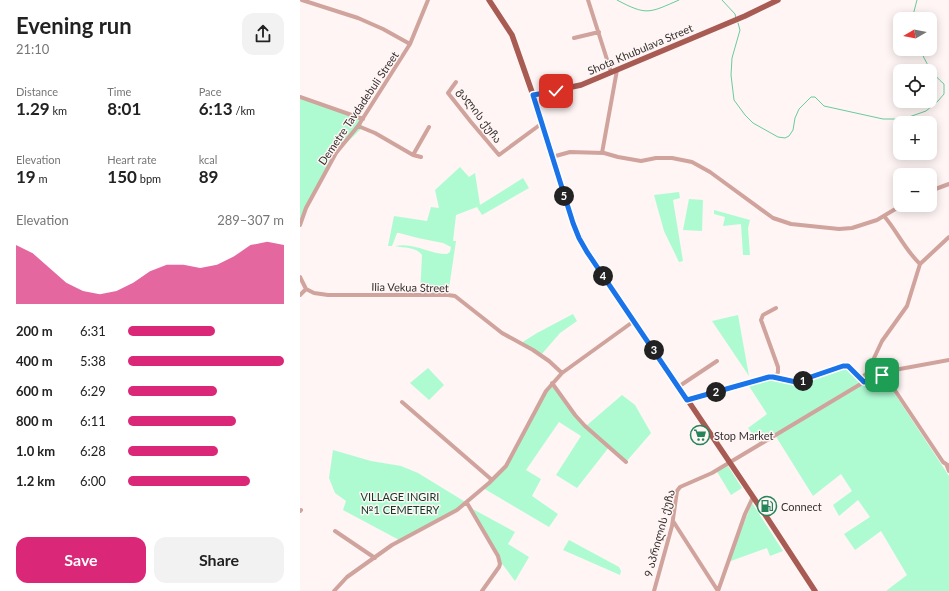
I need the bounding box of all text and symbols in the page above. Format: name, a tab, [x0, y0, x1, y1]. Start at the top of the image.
text: Evening run	[16, 12, 132, 39]
north arrow	[893, 12, 937, 56]
map controls	[893, 12, 937, 212]
button: share	[242, 13, 284, 55]
street label: Shota Khubulava Street	[585, 21, 695, 77]
text: 21:10	[16, 41, 49, 57]
street label: Demetre Tavdadebuli Street	[315, 49, 401, 167]
button: locate	[893, 64, 937, 108]
pin	[539, 74, 573, 108]
icon: check	[545, 80, 567, 102]
text: Distance	[16, 85, 58, 98]
text: Time	[107, 85, 131, 98]
text: Pace	[199, 85, 222, 98]
street label: გალის ქუჩა	[454, 85, 505, 146]
text: 1.29	[16, 98, 50, 119]
text: 8:01	[107, 98, 141, 119]
text: 6:13	[199, 98, 233, 119]
text: km	[50, 104, 67, 117]
text: /km	[233, 104, 255, 117]
button: +	[893, 116, 937, 160]
text: Elevation	[16, 153, 61, 166]
text: Heart rate	[107, 153, 157, 166]
text: kcal	[199, 153, 217, 166]
text: 19	[16, 166, 36, 187]
text: 150	[107, 166, 137, 187]
text: 89	[199, 166, 218, 187]
button: −	[893, 168, 937, 212]
text: m	[36, 172, 48, 185]
text: bpm	[137, 172, 161, 185]
pin: 5	[554, 186, 574, 206]
text: 5	[561, 189, 567, 202]
text: Elevation	[16, 212, 69, 228]
text: 289–307 m	[217, 212, 284, 228]
pin: 4	[593, 266, 613, 286]
text: 4	[600, 269, 606, 282]
street label: Ilia Vekua Street	[371, 280, 449, 294]
text: 200 m	[16, 323, 53, 339]
text: 6:31	[80, 323, 106, 339]
pin: 3	[644, 340, 664, 360]
text: 3	[651, 343, 657, 356]
text: 400 m	[16, 353, 53, 369]
text: 5:38	[80, 353, 106, 369]
pin	[865, 358, 899, 392]
icon: arrive	[871, 364, 893, 386]
pin: 1	[793, 371, 813, 391]
text: 1	[800, 374, 806, 387]
pin: 2	[706, 382, 726, 402]
text: 600 m	[16, 383, 53, 399]
text: 6:29	[80, 383, 106, 399]
text: 2	[713, 385, 719, 398]
text: 800 m	[16, 413, 53, 429]
text: 6:11	[80, 413, 106, 429]
supermarket icon: Stop Market	[689, 424, 711, 446]
place label: Stop Market	[714, 429, 773, 442]
text: 1.0 km	[16, 443, 55, 459]
text: 6:28	[80, 443, 106, 459]
text: 1.2 km	[16, 473, 55, 489]
text: 6:00	[80, 473, 106, 489]
street label: 9 აპრილის ქუჩა	[641, 488, 678, 578]
park label: VILLAGE INGIRI №1 CEMETERY	[361, 490, 439, 516]
fuel station icon: Connect	[756, 495, 778, 517]
place label: Connect	[781, 500, 822, 513]
button: Save	[16, 537, 146, 583]
button: Share	[154, 537, 284, 583]

